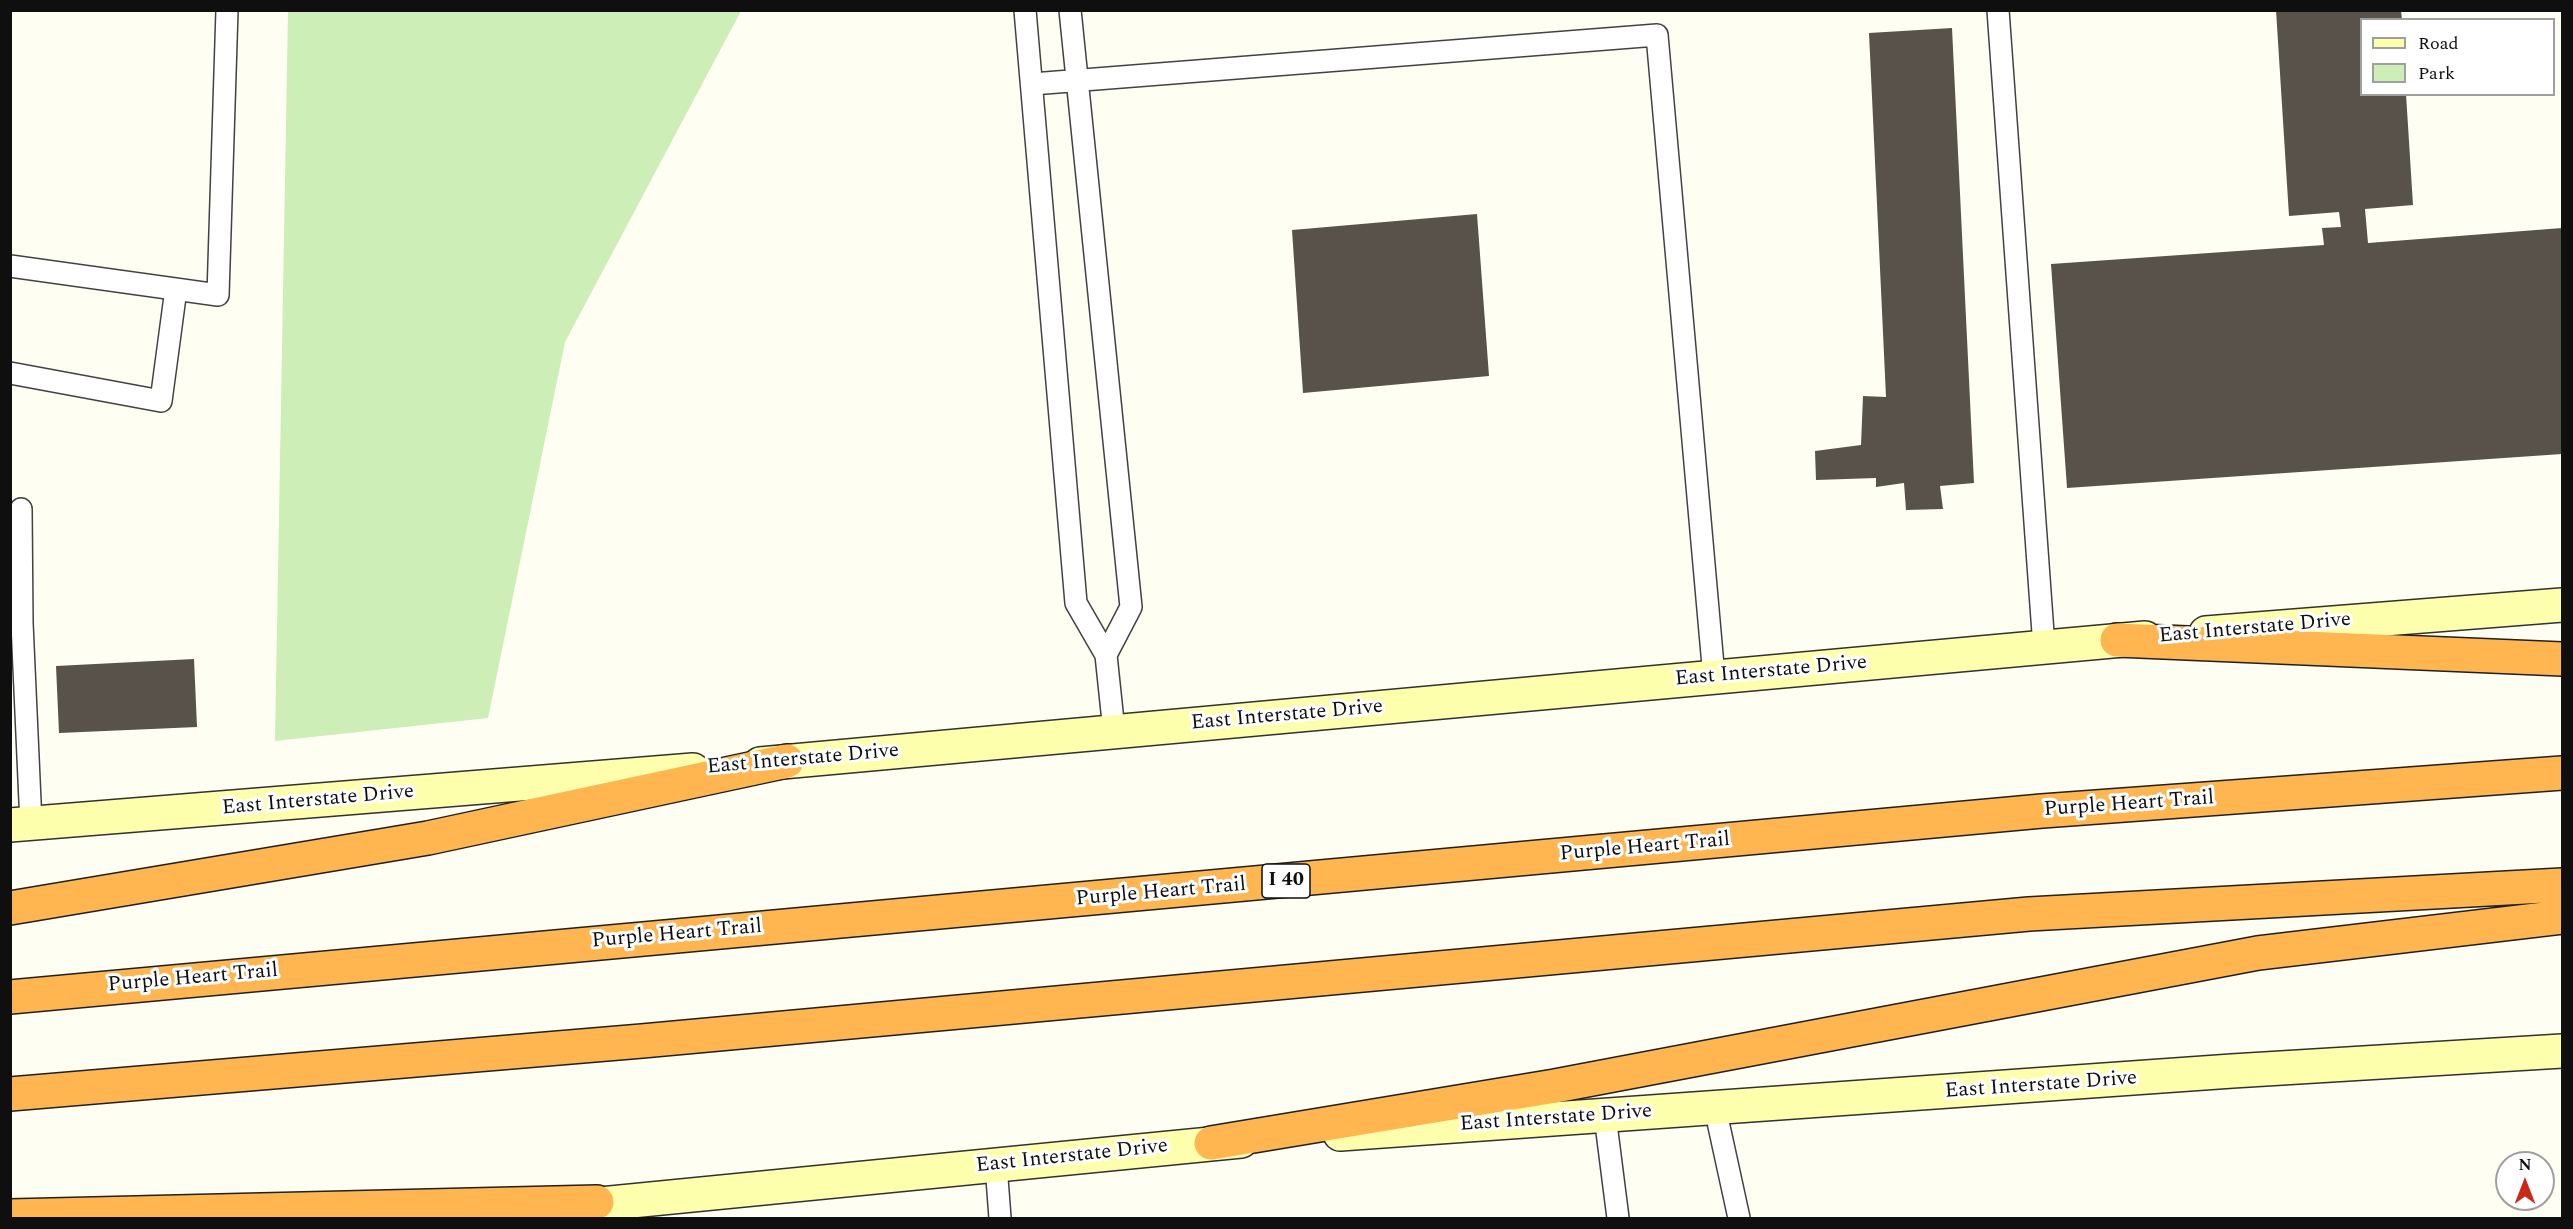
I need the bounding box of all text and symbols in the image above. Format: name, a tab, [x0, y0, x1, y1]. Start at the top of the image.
legend	[2360, 18, 2555, 96]
text: Road	[2418, 30, 2459, 57]
text: Park	[2418, 60, 2455, 87]
street label: East Interstate Drive	[2158, 608, 2352, 650]
street label: East Interstate Drive	[1674, 651, 1868, 693]
street label: East Interstate Drive	[1190, 695, 1384, 737]
street label: East Interstate Drive	[706, 739, 900, 781]
street label: East Interstate Drive	[221, 780, 415, 822]
street label: Purple Heart Trail	[2043, 786, 2215, 824]
street label: Purple Heart Trail	[1559, 828, 1731, 868]
road number: I 40	[1262, 864, 1310, 898]
street label: Purple Heart Trail	[1075, 873, 1247, 913]
street label: Purple Heart Trail	[591, 915, 763, 955]
street label: Purple Heart Trail	[107, 959, 279, 999]
street label: East Interstate Drive	[1944, 1067, 2138, 1105]
street label: East Interstate Drive	[1459, 1100, 1653, 1138]
street label: East Interstate Drive	[975, 1134, 1169, 1180]
north arrow	[2495, 1151, 2555, 1211]
text: N	[2518, 1153, 2532, 1177]

